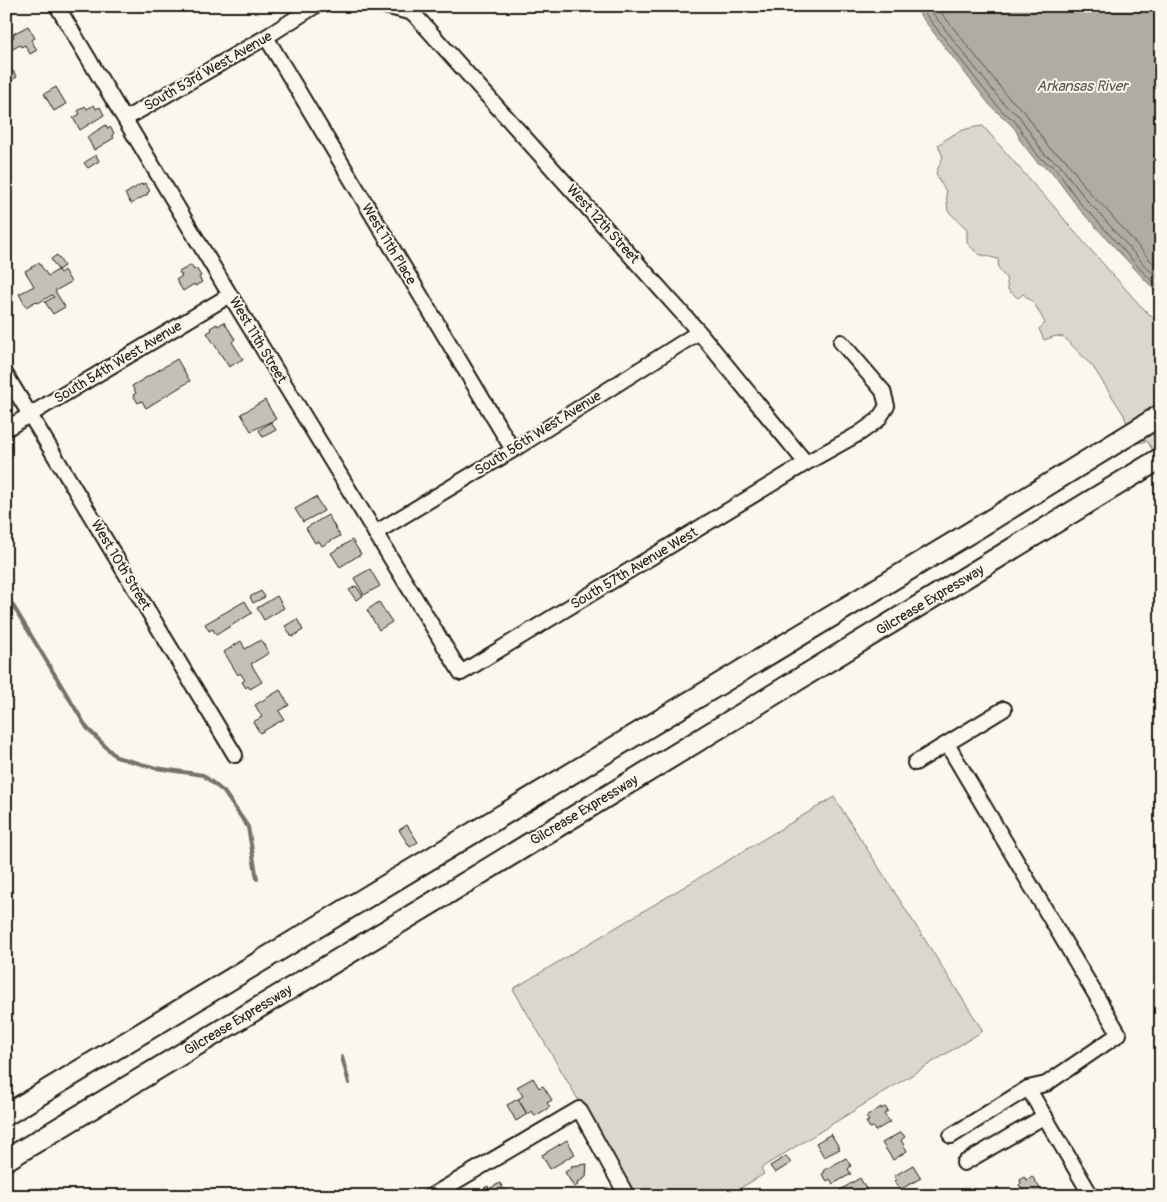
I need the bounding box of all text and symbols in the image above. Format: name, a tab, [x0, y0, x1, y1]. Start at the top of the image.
street label: South 53rd West Avenue	[141, 27, 275, 115]
water label: Arkansas River	[1036, 77, 1129, 96]
street label: West 12th Street	[563, 181, 643, 267]
street label: West 11th Place	[358, 200, 420, 288]
street label: West 11th Street	[225, 294, 291, 387]
street label: South 54th West Avenue	[51, 317, 185, 407]
street label: South 56th West Avenue	[472, 387, 604, 479]
street label: West 10th Street	[87, 517, 155, 613]
street label: South 57th Avenue West	[567, 523, 701, 613]
street label: Gilcrease Expressway	[873, 561, 987, 639]
street label: Gilcrease Expressway	[527, 771, 641, 849]
street label: Gilcrease Expressway	[181, 981, 295, 1059]

